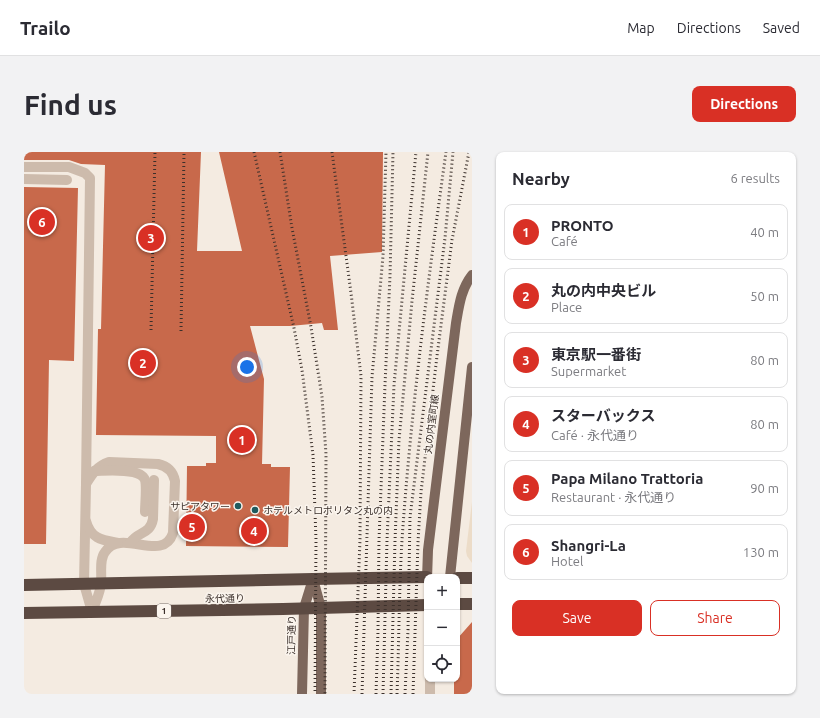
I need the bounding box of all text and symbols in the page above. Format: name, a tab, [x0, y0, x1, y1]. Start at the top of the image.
text: Trailo	[20, 17, 71, 39]
text: Map	[627, 20, 655, 36]
text: Directions	[677, 20, 741, 36]
text: Saved	[763, 20, 800, 36]
button: Directions	[692, 86, 796, 122]
text: Find us	[24, 89, 117, 120]
text: Nearby	[512, 169, 570, 188]
text: 6 results	[730, 171, 780, 185]
pin: 6	[29, 207, 55, 237]
text: PRONTO	[551, 217, 614, 234]
pin: 3	[138, 223, 164, 253]
text: 1	[522, 225, 530, 239]
text: 40 m	[750, 225, 779, 239]
text: Café	[551, 234, 578, 248]
text: 丸の内中央ビル	[551, 282, 656, 299]
text: 2	[522, 289, 530, 303]
text: 50 m	[750, 289, 779, 303]
text: Place	[551, 300, 582, 314]
text: 東京駅一番街	[551, 346, 641, 363]
pin: 2	[130, 348, 156, 378]
text: 3	[522, 353, 530, 367]
text: 80 m	[750, 353, 779, 367]
your location	[237, 357, 257, 377]
text: Supermarket	[551, 364, 626, 378]
street label: 丸の内室町線	[422, 394, 441, 455]
text: スターバックス	[551, 407, 655, 424]
text: 4	[522, 417, 530, 431]
text: 80 m	[750, 417, 779, 431]
pin: 1	[229, 425, 255, 455]
text: Café · 永代通り	[551, 428, 639, 442]
text: Papa Milano Trattoria	[551, 470, 703, 487]
text: 5	[522, 481, 530, 495]
text: 90 m	[750, 481, 779, 495]
text: Restaurant · 永代通り	[551, 490, 676, 504]
place label: サピアタワー	[170, 501, 230, 512]
marker: サピアタワー	[233, 501, 243, 511]
marker: ホテルメトロポリタン丸の内	[250, 505, 260, 515]
place label: ホテルメトロポリタン丸の内	[263, 505, 393, 516]
pin: 5	[179, 512, 205, 542]
pin: 4	[241, 516, 267, 546]
text: Shangri-La	[551, 537, 626, 554]
text: 6	[522, 545, 530, 559]
text: 130 m	[743, 545, 779, 559]
text: Hotel	[551, 554, 583, 568]
map controls	[424, 574, 460, 682]
button: +	[424, 574, 460, 610]
street label: 永代通り	[205, 593, 245, 604]
button: Save	[512, 600, 642, 636]
button: Share	[650, 600, 780, 636]
road number: 1	[157, 604, 171, 618]
button: −	[424, 610, 460, 646]
street label: 江戸通り	[286, 615, 297, 655]
button: locate	[424, 646, 460, 682]

